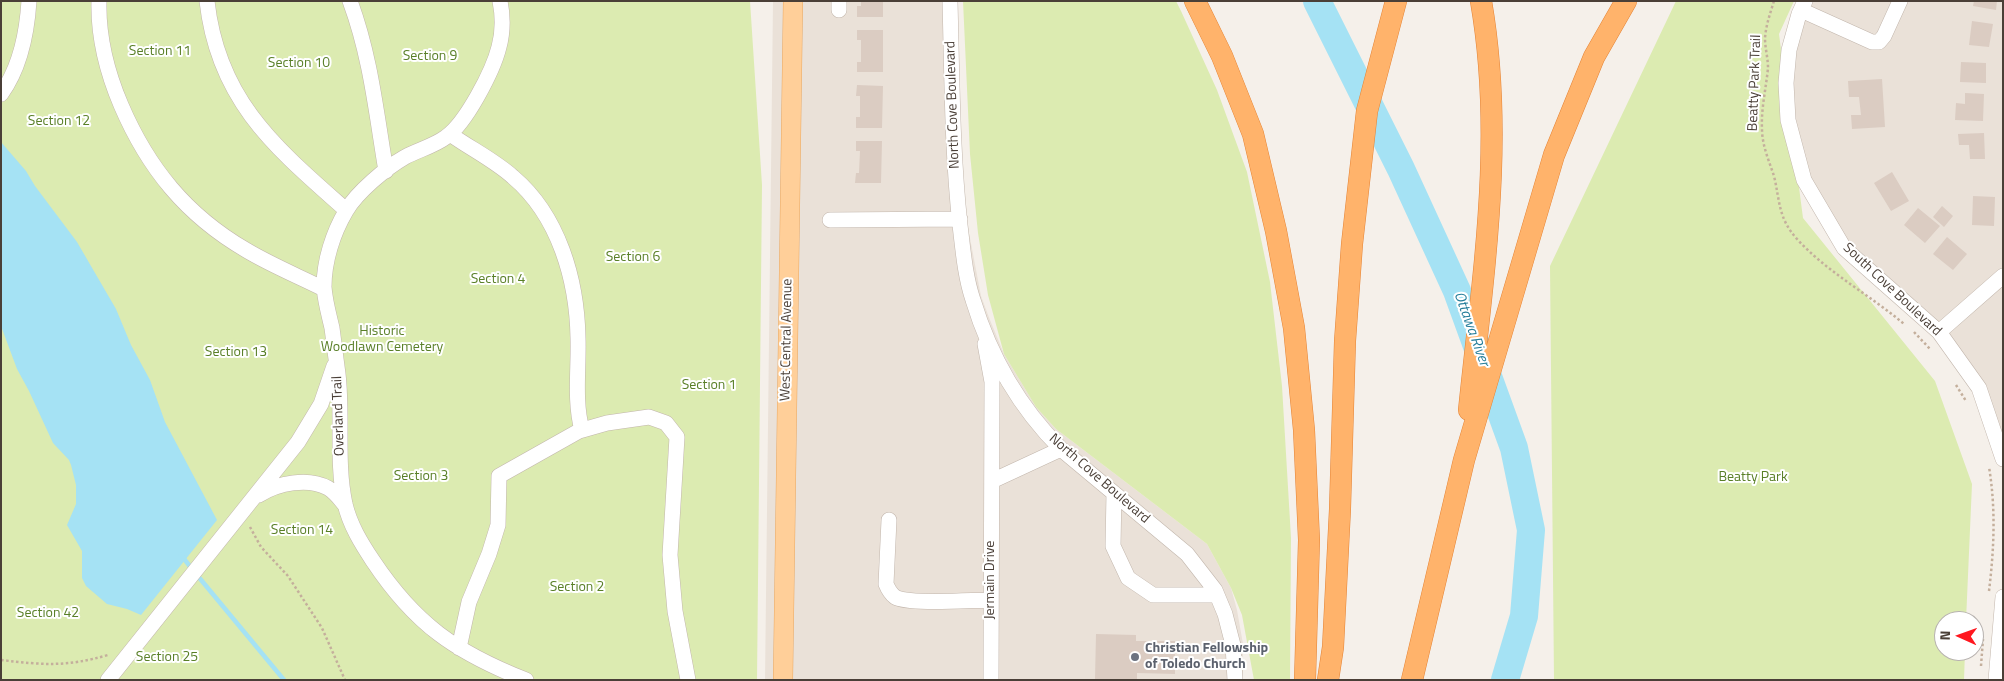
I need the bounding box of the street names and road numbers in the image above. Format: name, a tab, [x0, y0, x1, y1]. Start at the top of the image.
street label: Beatty Park Trail	[1745, 34, 1765, 132]
street label: North Cove Boulevard	[942, 41, 964, 169]
street label: South Cove Boulevard	[1839, 240, 1945, 340]
street label: West Central Avenue	[778, 279, 796, 401]
street label: Overland Trail	[329, 376, 349, 456]
street label: North Cove Boulevard	[1045, 431, 1153, 527]
street label: Jermain Drive	[983, 541, 999, 619]

